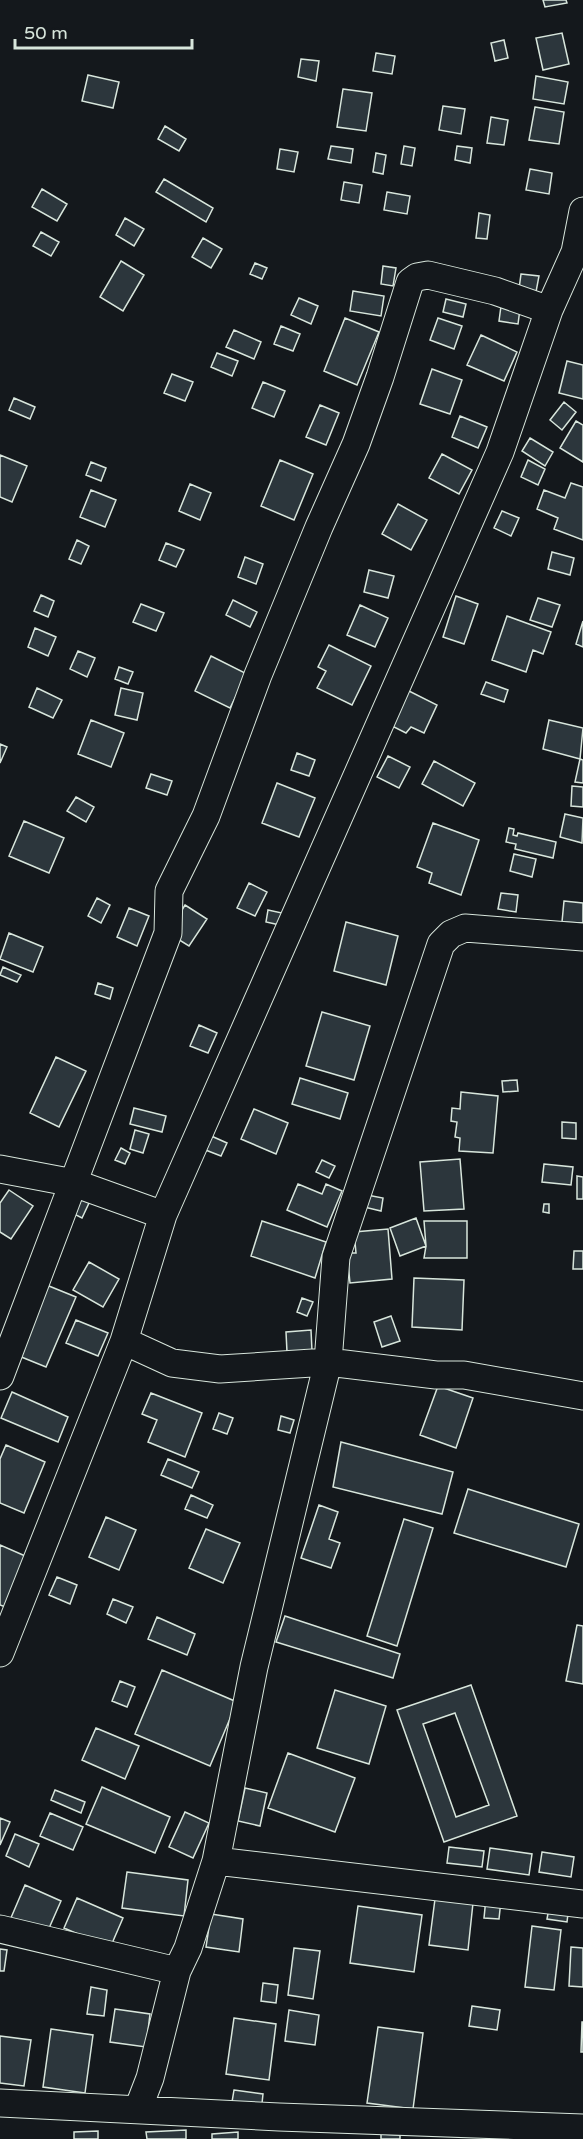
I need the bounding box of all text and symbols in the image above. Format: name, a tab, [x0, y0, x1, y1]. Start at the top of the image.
scale bar	[15, 12, 192, 50]
text: 50 m	[24, 22, 68, 44]

